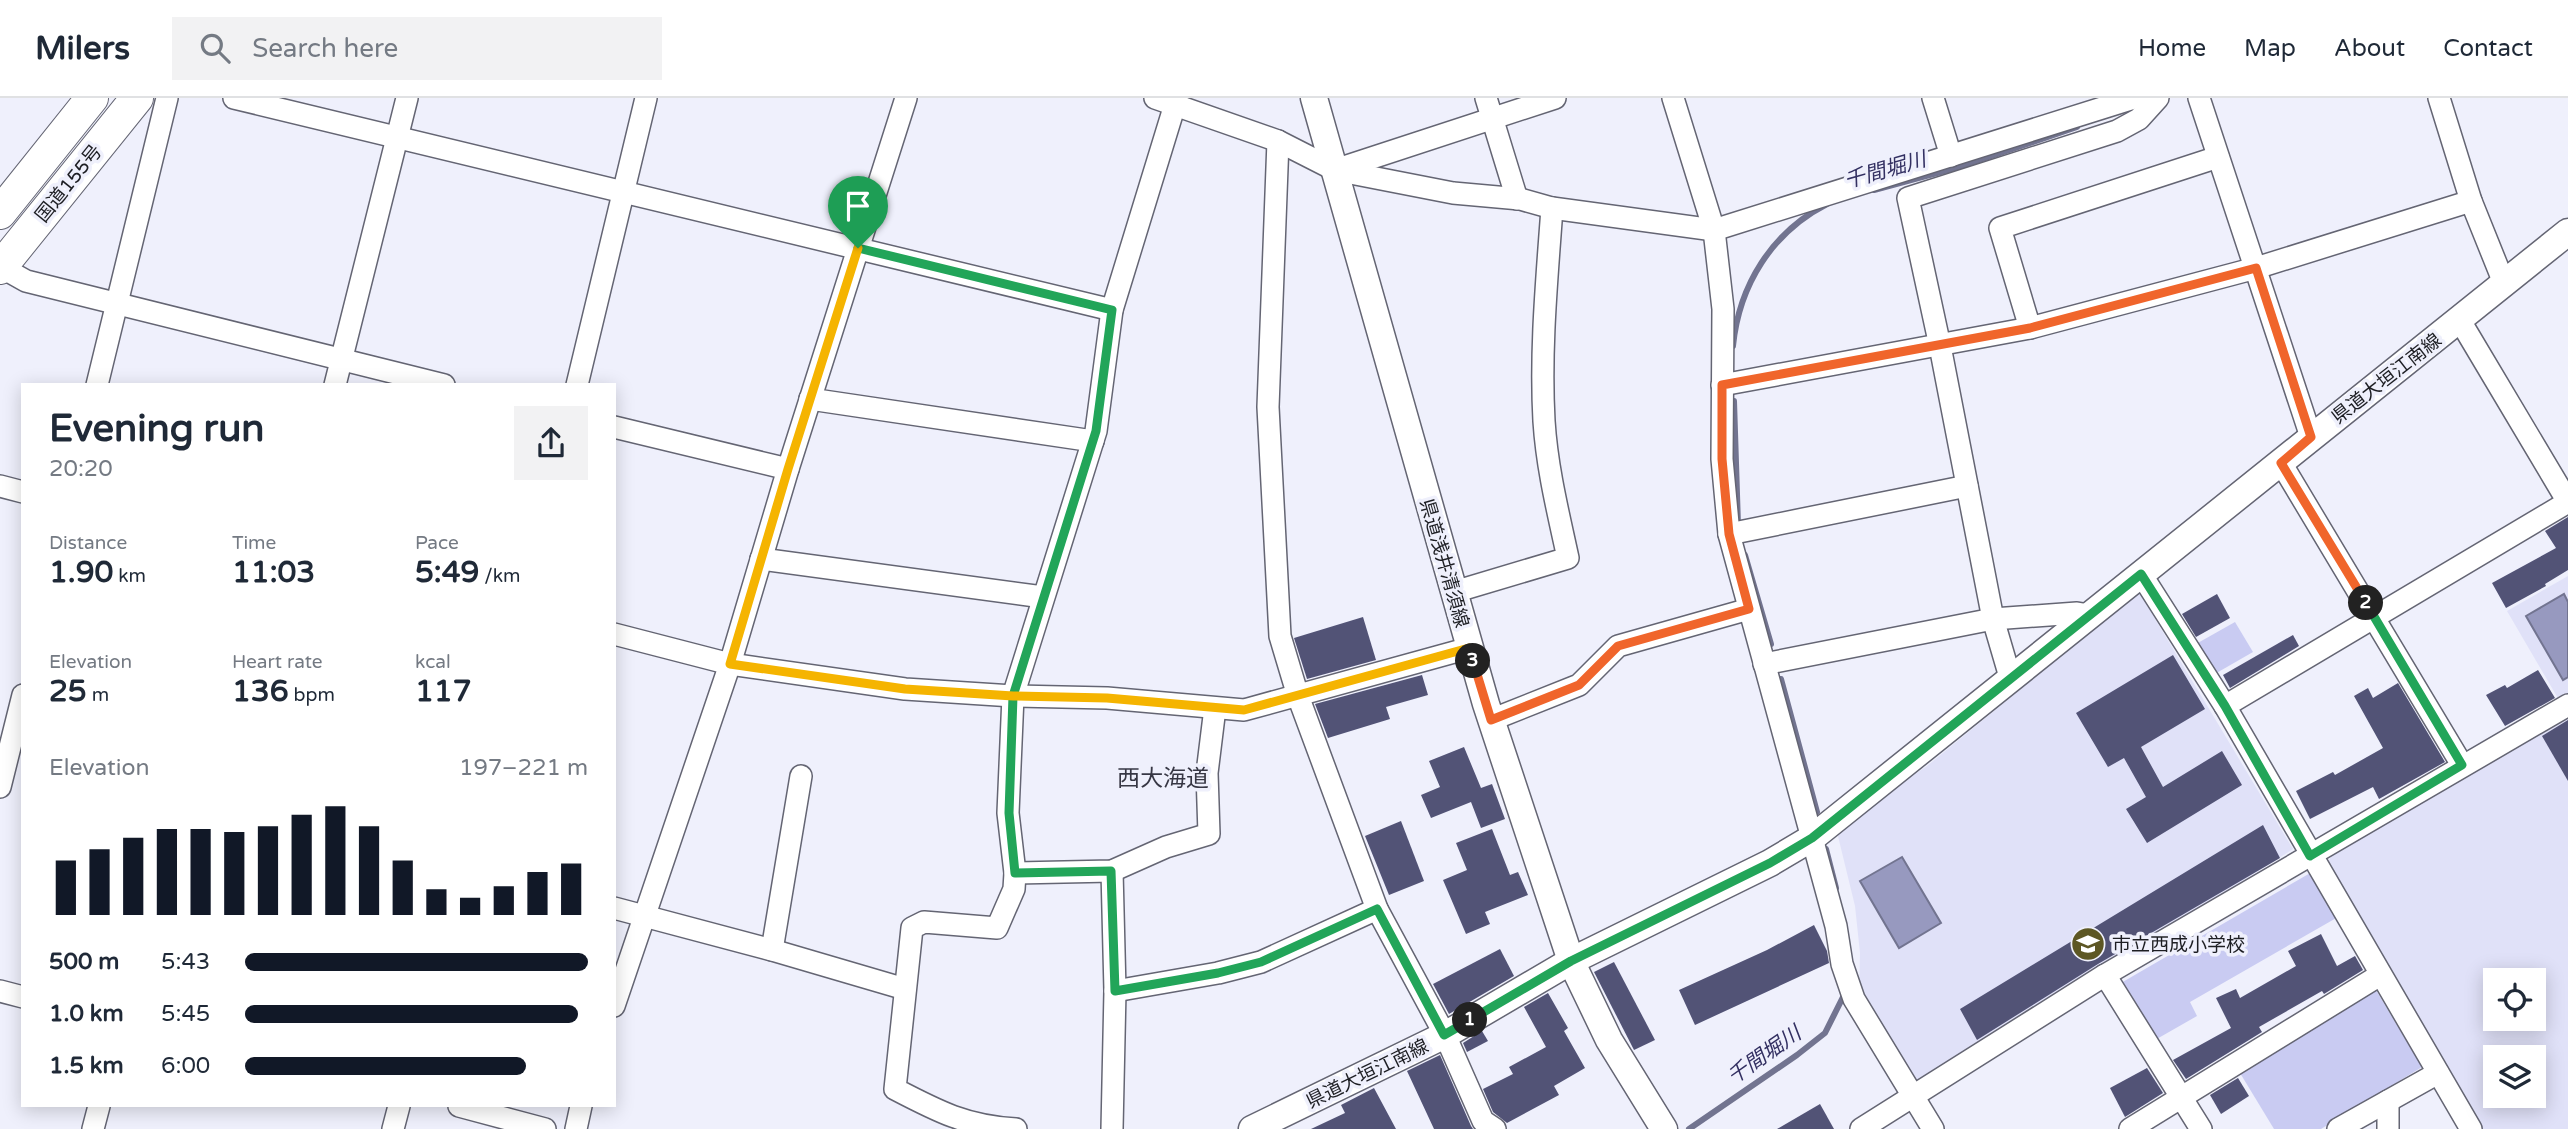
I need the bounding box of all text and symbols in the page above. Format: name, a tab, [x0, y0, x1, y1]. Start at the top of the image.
search box	[172, 17, 662, 80]
text: Milers	[35, 29, 130, 68]
icon: search	[196, 29, 234, 67]
text: Search here	[252, 33, 398, 64]
text: Home	[2138, 34, 2206, 63]
text: Map	[2244, 34, 2296, 63]
text: About	[2334, 34, 2405, 63]
text: Contact	[2443, 34, 2533, 63]
street label: 国道155号	[31, 141, 107, 227]
water label: 千間堀川	[1841, 146, 1931, 194]
pin	[828, 176, 888, 248]
icon: arrive	[839, 187, 877, 225]
street label: 県道大垣江南線	[2327, 329, 2446, 428]
text: Evening run	[49, 406, 264, 452]
button: share	[514, 406, 588, 480]
text: 20:20	[49, 455, 113, 483]
street label: 県道浅井清須線	[1415, 496, 1473, 630]
text: Distance	[49, 532, 127, 554]
text: Time	[232, 532, 276, 554]
text: Pace	[415, 532, 459, 554]
text: 1.90	[49, 554, 113, 591]
text: 11:03	[232, 554, 315, 591]
text: 5:49	[415, 554, 479, 591]
text: km	[113, 565, 146, 587]
text: /km	[479, 565, 520, 587]
pin: 2	[2348, 586, 2384, 620]
text: 2	[2360, 591, 2371, 613]
pin: 3	[1456, 644, 1490, 678]
text: 3	[1467, 649, 1478, 671]
text: Elevation	[49, 651, 132, 673]
text: Heart rate	[232, 651, 323, 673]
text: kcal	[415, 651, 451, 673]
text: 25	[49, 673, 87, 710]
text: 136	[232, 673, 289, 710]
text: 117	[415, 673, 472, 710]
text: m	[87, 684, 109, 706]
text: bpm	[289, 684, 335, 706]
text: Elevation	[49, 754, 150, 782]
text: 197–221 m	[459, 754, 588, 782]
district label: 西大海道	[1117, 765, 1209, 793]
school or university icon: 市立西成小学校	[2069, 925, 2107, 963]
place label: 市立西成小学校	[2112, 934, 2245, 956]
text: 500 m	[49, 948, 119, 976]
text: 5:43	[161, 948, 210, 976]
map controls	[2483, 968, 2546, 1108]
button: locate	[2483, 968, 2546, 1031]
text: 1.0 km	[49, 1000, 124, 1028]
text: 5:45	[161, 1000, 210, 1028]
pin: 1	[1452, 1002, 1488, 1038]
text: 1	[1464, 1008, 1475, 1030]
water label: 千間堀川	[1723, 1020, 1807, 1090]
street label: 県道大垣江南線	[1303, 1035, 1432, 1113]
button: layers	[2483, 1045, 2546, 1108]
text: 1.5 km	[49, 1052, 124, 1080]
text: 6:00	[161, 1052, 210, 1080]

